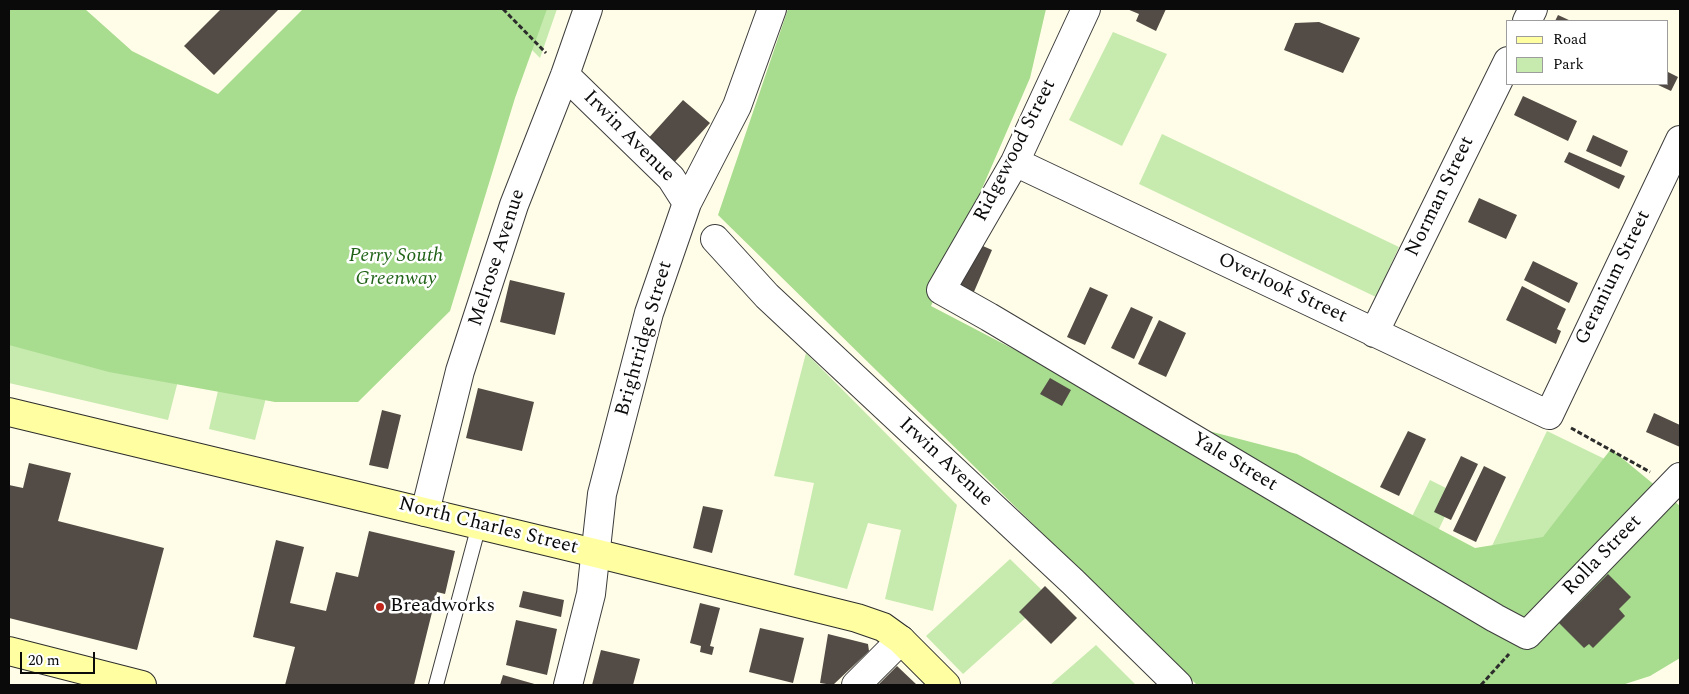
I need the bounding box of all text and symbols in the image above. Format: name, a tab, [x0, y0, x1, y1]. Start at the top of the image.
legend	[1506, 20, 1669, 85]
text: Road	[1553, 28, 1587, 51]
text: Park	[1553, 53, 1584, 76]
street label: Ridgewood Street	[970, 76, 1062, 226]
street label: Irwin Avenue	[577, 86, 679, 188]
street label: Norman Street	[1402, 133, 1480, 261]
street label: Melrose Avenue	[465, 186, 531, 330]
street label: Geranium Street	[1571, 207, 1657, 349]
park label: Perry South Greenway	[349, 245, 443, 292]
street label: Overlook Street	[1213, 249, 1351, 329]
street label: Brightridge Street	[611, 259, 679, 419]
street label: Irwin Avenue	[893, 413, 997, 513]
street label: Yale Street	[1187, 428, 1281, 498]
street label: North Charles Street	[396, 493, 580, 561]
street label: Rolla Street	[1559, 511, 1647, 601]
place label: Breadworks	[390, 595, 495, 619]
marker: Breadworks	[374, 601, 386, 613]
scale bar	[22, 642, 98, 674]
text: 20 m	[28, 649, 60, 672]

